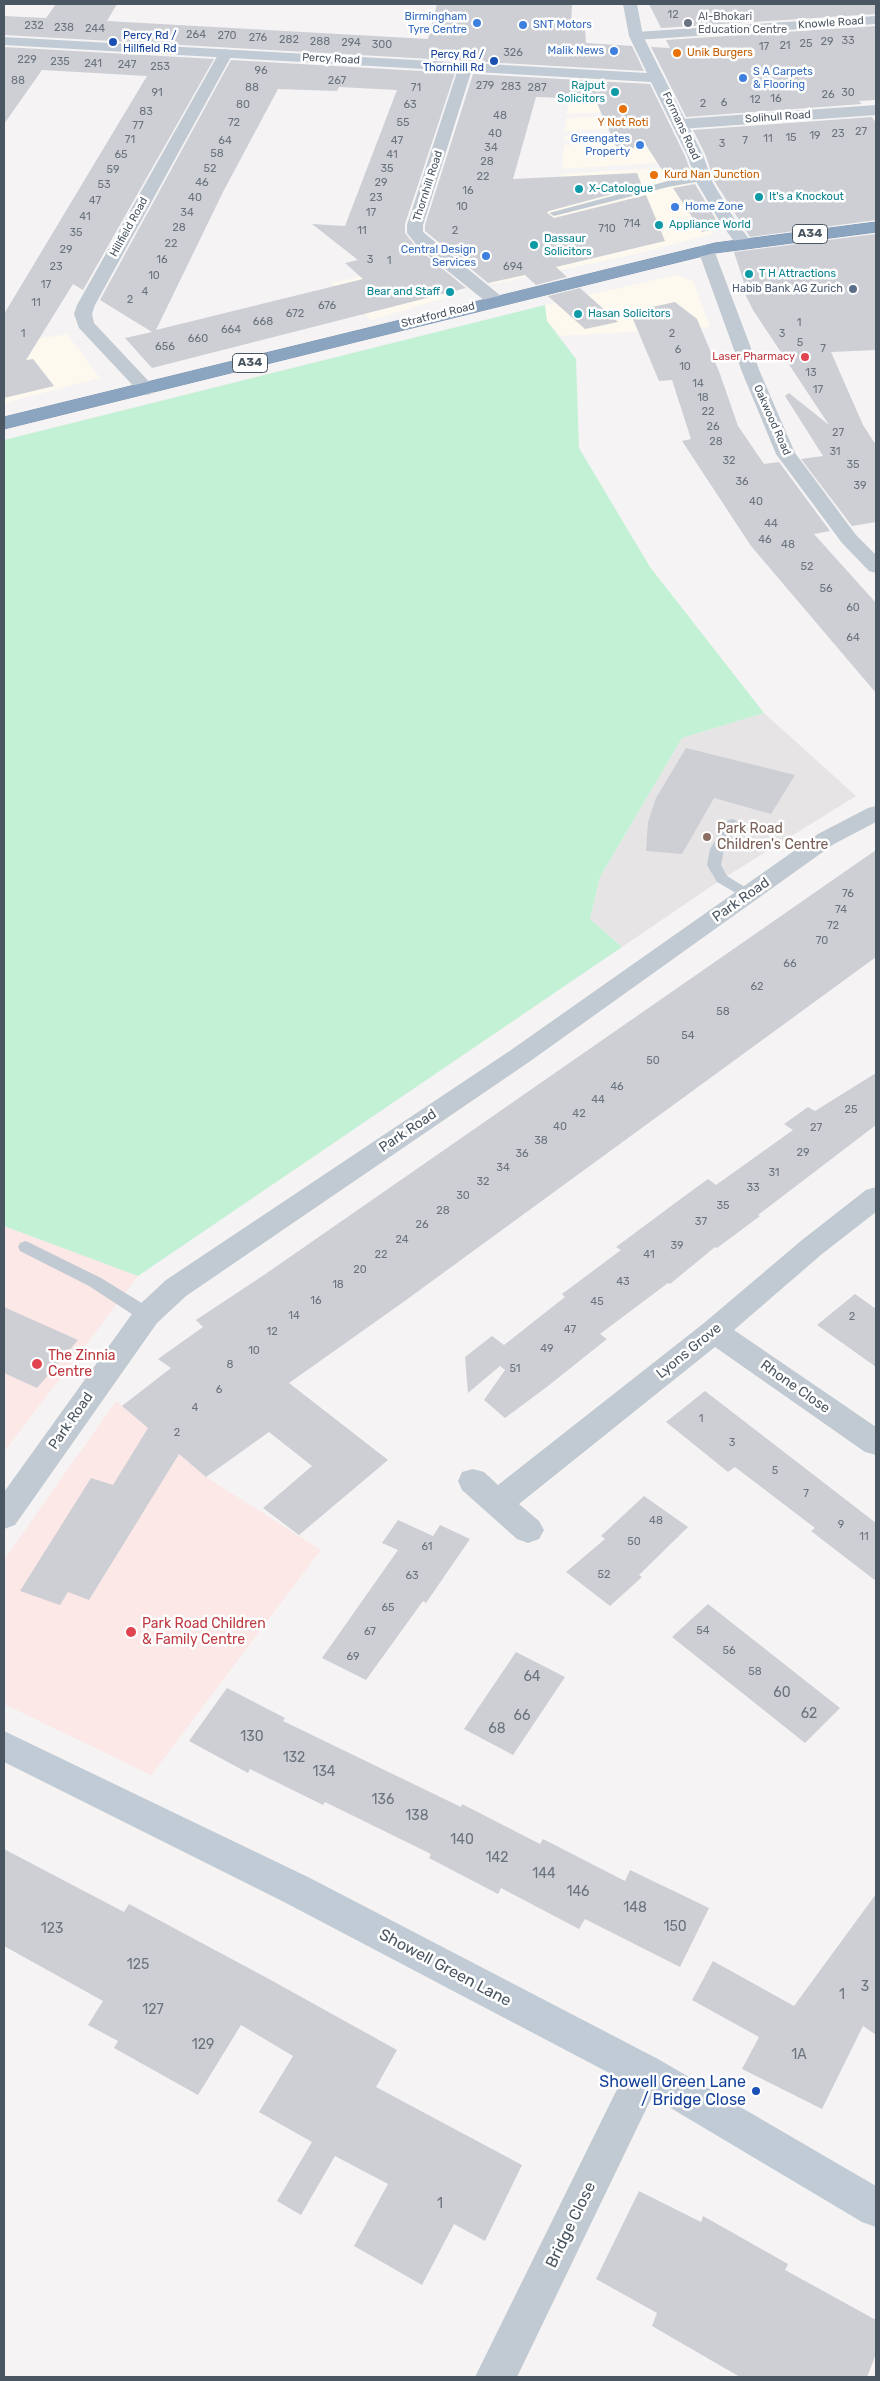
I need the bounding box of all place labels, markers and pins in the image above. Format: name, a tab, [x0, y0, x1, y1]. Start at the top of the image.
place label: Birmingham Tyre Centre	[405, 10, 467, 36]
place label: Al-Bhokari Education Centre	[698, 10, 787, 36]
marker: Birmingham Tyre Centre	[471, 17, 483, 29]
marker: Al-Bhokari Education Centre	[682, 17, 694, 29]
place label: SNT Motors	[533, 18, 592, 32]
marker: SNT Motors	[517, 19, 529, 31]
place label: Percy Rd / Hillfield Rd	[123, 29, 177, 55]
marker: Percy Rd / Hillfield Rd	[107, 36, 119, 48]
place label: Malik News	[548, 44, 604, 58]
marker: Malik News	[608, 45, 620, 57]
place label: Unik Burgers	[687, 46, 753, 60]
marker: Unik Burgers	[671, 47, 683, 59]
place label: Percy Rd / Thornhill Rd	[423, 48, 484, 74]
marker: Percy Rd / Thornhill Rd	[488, 55, 500, 67]
place label: S A Carpets & Flooring	[753, 65, 813, 91]
marker: S A Carpets & Flooring	[737, 72, 749, 84]
place label: Rajput Solicitors	[557, 79, 605, 105]
marker: Rajput Solicitors	[609, 86, 621, 98]
marker: Y Not Roti	[617, 103, 629, 115]
place label: Y Not Roti	[597, 116, 649, 130]
place label: Greengates Property	[571, 132, 630, 158]
marker: Greengates Property	[634, 139, 646, 151]
place label: Kurd Nan Junction	[664, 168, 760, 182]
marker: Kurd Nan Junction	[648, 169, 660, 181]
place label: X-Catologue	[589, 182, 653, 196]
marker: X-Catologue	[573, 183, 585, 195]
place label: It's a Knockout	[769, 190, 844, 204]
marker: It's a Knockout	[753, 191, 765, 203]
place label: Home Zone	[685, 200, 743, 214]
marker: Home Zone	[669, 201, 681, 213]
place label: Appliance World	[669, 218, 751, 232]
marker: Appliance World	[653, 219, 665, 231]
place label: Dassaur Solicitors	[544, 232, 592, 258]
marker: Dassaur Solicitors	[528, 239, 540, 251]
place label: Central Design Services	[401, 243, 476, 269]
marker: Central Design Services	[480, 250, 492, 262]
place label: T H Attractions	[759, 267, 836, 281]
marker: T H Attractions	[743, 268, 755, 280]
place label: Habib Bank AG Zurich	[732, 282, 843, 296]
marker: Habib Bank AG Zurich	[847, 283, 859, 295]
place label: Bear and Staff	[367, 285, 440, 299]
marker: Bear and Staff	[444, 286, 456, 298]
place label: Hasan Solicitors	[588, 307, 671, 321]
marker: Hasan Solicitors	[572, 308, 584, 320]
place label: Laser Pharmacy	[712, 350, 795, 364]
marker: Laser Pharmacy	[799, 351, 811, 363]
place label: Park Road Children's Centre	[717, 821, 828, 854]
marker: Park Road Children's Centre	[701, 831, 713, 843]
place label: The Zinnia Centre	[48, 1348, 115, 1380]
marker: The Zinnia Centre	[30, 1357, 44, 1371]
place label: Park Road Children & Family Centre	[142, 1616, 266, 1648]
marker: Park Road Children & Family Centre	[124, 1625, 138, 1639]
place label: Showell Green Lane / Bridge Close	[599, 2072, 746, 2110]
marker: Showell Green Lane / Bridge Close	[750, 2085, 762, 2097]

